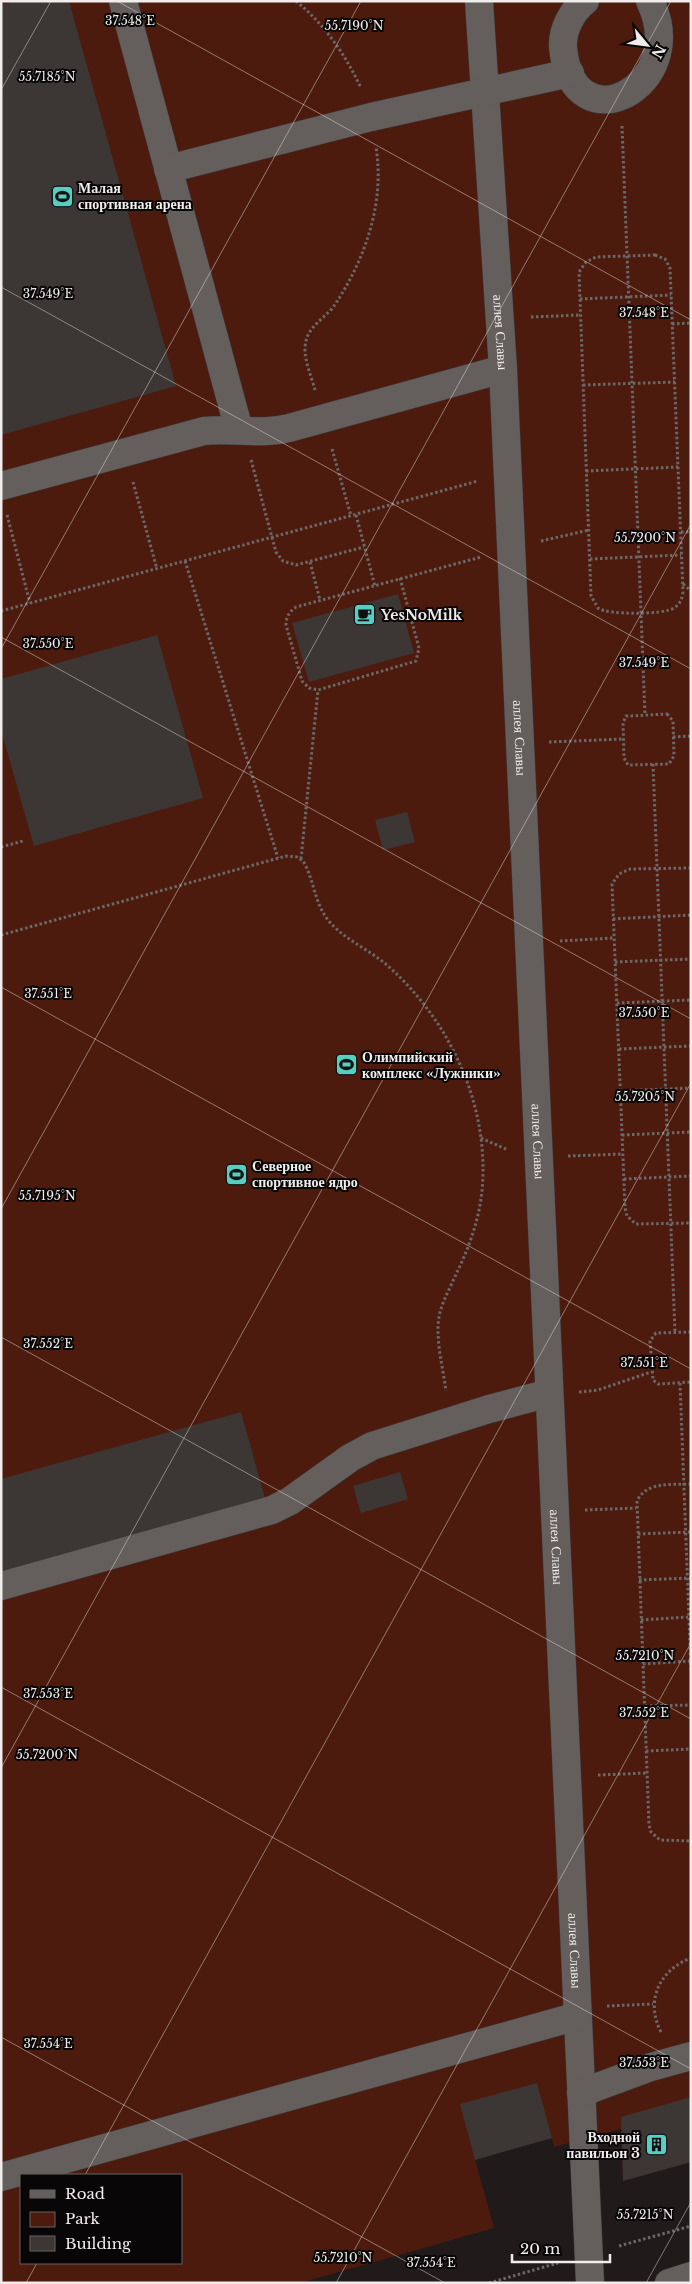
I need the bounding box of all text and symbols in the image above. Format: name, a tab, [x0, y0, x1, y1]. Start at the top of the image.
text: 37.548°E	[105, 13, 155, 28]
text: 55.7190°N	[324, 18, 384, 33]
north arrow	[622, 20, 672, 70]
text: N	[647, 41, 669, 61]
text: 55.7185°N	[19, 69, 76, 84]
place label: Малая спортивная арена	[78, 179, 192, 213]
sports icon: Малая спортивная арена	[50, 184, 74, 208]
text: 37.549°E	[23, 286, 73, 301]
street label: аллея Славы	[489, 294, 512, 371]
text: 37.548°E	[619, 305, 669, 320]
text: 55.7200°N	[614, 530, 676, 545]
cafe icon: YesNoMilk	[353, 603, 377, 627]
place label: YesNoMilk	[380, 606, 463, 624]
text: 37.550°E	[23, 636, 74, 651]
text: 37.549°E	[619, 655, 669, 670]
street label: аллея Славы	[509, 700, 531, 777]
text: 37.551°E	[24, 986, 72, 1001]
text: 37.550°E	[619, 1005, 670, 1020]
place label: Олимпийский комплекс «Лужники»	[362, 1048, 501, 1082]
sports icon: Олимпийский комплекс «Лужники»	[334, 1053, 358, 1077]
text: 55.7205°N	[615, 1089, 675, 1104]
street label: аллея Славы	[527, 1103, 549, 1180]
place label: Северное спортивное ядро	[252, 1157, 358, 1191]
sports icon: Северное спортивное ядро	[224, 1162, 248, 1186]
text: 55.7195°N	[18, 1188, 76, 1203]
text: 37.552°E	[23, 1336, 73, 1351]
text: 37.551°E	[620, 1355, 668, 1370]
street label: аллея Славы	[546, 1509, 567, 1586]
text: 55.7210°N	[616, 1648, 675, 1663]
text: 37.553°E	[23, 1686, 73, 1701]
text: 37.552°E	[619, 1705, 669, 1720]
text: 55.7200°N	[16, 1747, 78, 1762]
street label: аллея Славы	[564, 1912, 586, 1989]
text: 37.554°E	[23, 2036, 73, 2051]
text: 37.553°E	[619, 2055, 669, 2070]
place label: Входной павильон 3	[566, 2128, 640, 2162]
building icon: Входной павильон 3	[644, 2133, 668, 2157]
legend	[20, 2174, 182, 2264]
text: Road	[65, 2184, 105, 2203]
text: 55.7215°N	[616, 2207, 674, 2222]
text: Park	[65, 2209, 101, 2228]
scale bar	[512, 2232, 610, 2264]
text: Building	[65, 2234, 132, 2253]
text: 20 m	[520, 2239, 560, 2258]
text: 55.7210°N	[314, 2250, 373, 2265]
text: 37.554°E	[406, 2255, 456, 2270]

